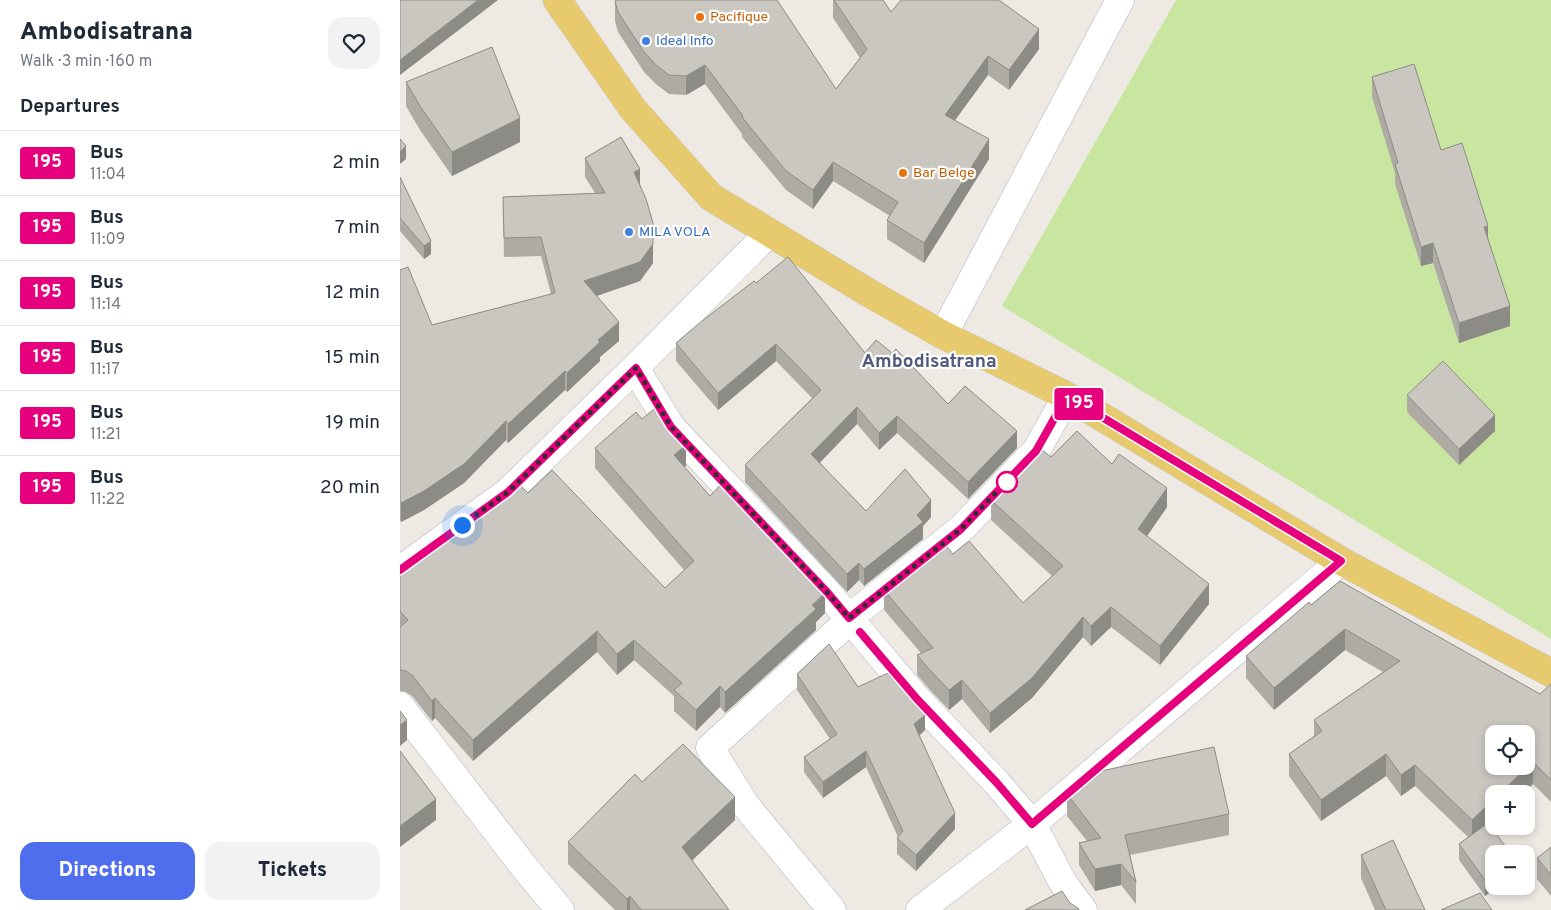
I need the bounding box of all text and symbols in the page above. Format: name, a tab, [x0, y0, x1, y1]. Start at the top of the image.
place label: Pacifique	[710, 9, 768, 26]
marker: Pacifique	[694, 11, 706, 23]
button: heart	[328, 17, 380, 69]
text: Ambodisatrana	[20, 18, 193, 48]
place label: Ideal Info	[656, 33, 714, 50]
marker: Ideal Info	[640, 35, 652, 47]
text: Walk · 3 min · 160 m	[20, 52, 152, 72]
text: Departures	[20, 95, 120, 119]
text: Bus	[90, 141, 124, 165]
text: 195	[33, 151, 62, 174]
text: 2 min	[332, 151, 380, 175]
text: 11:04	[90, 165, 126, 185]
place label: Bar Belge	[913, 165, 974, 182]
marker: Bar Belge	[897, 167, 909, 179]
text: Bus	[90, 206, 124, 230]
text: 195	[33, 216, 62, 239]
text: 7 min	[335, 216, 380, 240]
place label: MILA VOLA	[639, 224, 710, 241]
marker: MILA VOLA	[623, 226, 635, 238]
text: 11:09	[90, 230, 125, 250]
text: Bus	[90, 271, 124, 295]
text: 195	[33, 281, 62, 304]
text: 12 min	[325, 281, 380, 305]
text: 11:14	[90, 295, 121, 315]
text: Bus	[90, 336, 124, 360]
text: 195	[33, 346, 62, 369]
text: 15 min	[325, 346, 380, 370]
district label: Ambodisatrana	[862, 350, 996, 374]
text: 11:17	[90, 360, 120, 380]
line badge: 195	[1050, 388, 1108, 420]
text: 195	[1064, 392, 1094, 415]
text: Bus	[90, 401, 124, 425]
text: 195	[33, 411, 62, 434]
text: 19 min	[325, 411, 380, 435]
text: 11:21	[90, 425, 121, 445]
text: Bus	[90, 466, 124, 490]
unlabelled marker	[996, 471, 1018, 493]
text: 195	[33, 476, 62, 499]
text: 20 min	[320, 476, 380, 500]
text: 11:22	[90, 490, 125, 510]
your location	[450, 513, 475, 538]
map controls	[1485, 725, 1535, 895]
button: locate	[1485, 725, 1535, 775]
button: +	[1485, 785, 1535, 835]
button: Directions	[20, 842, 195, 900]
button: Tickets	[205, 842, 380, 900]
button: −	[1485, 845, 1535, 895]

